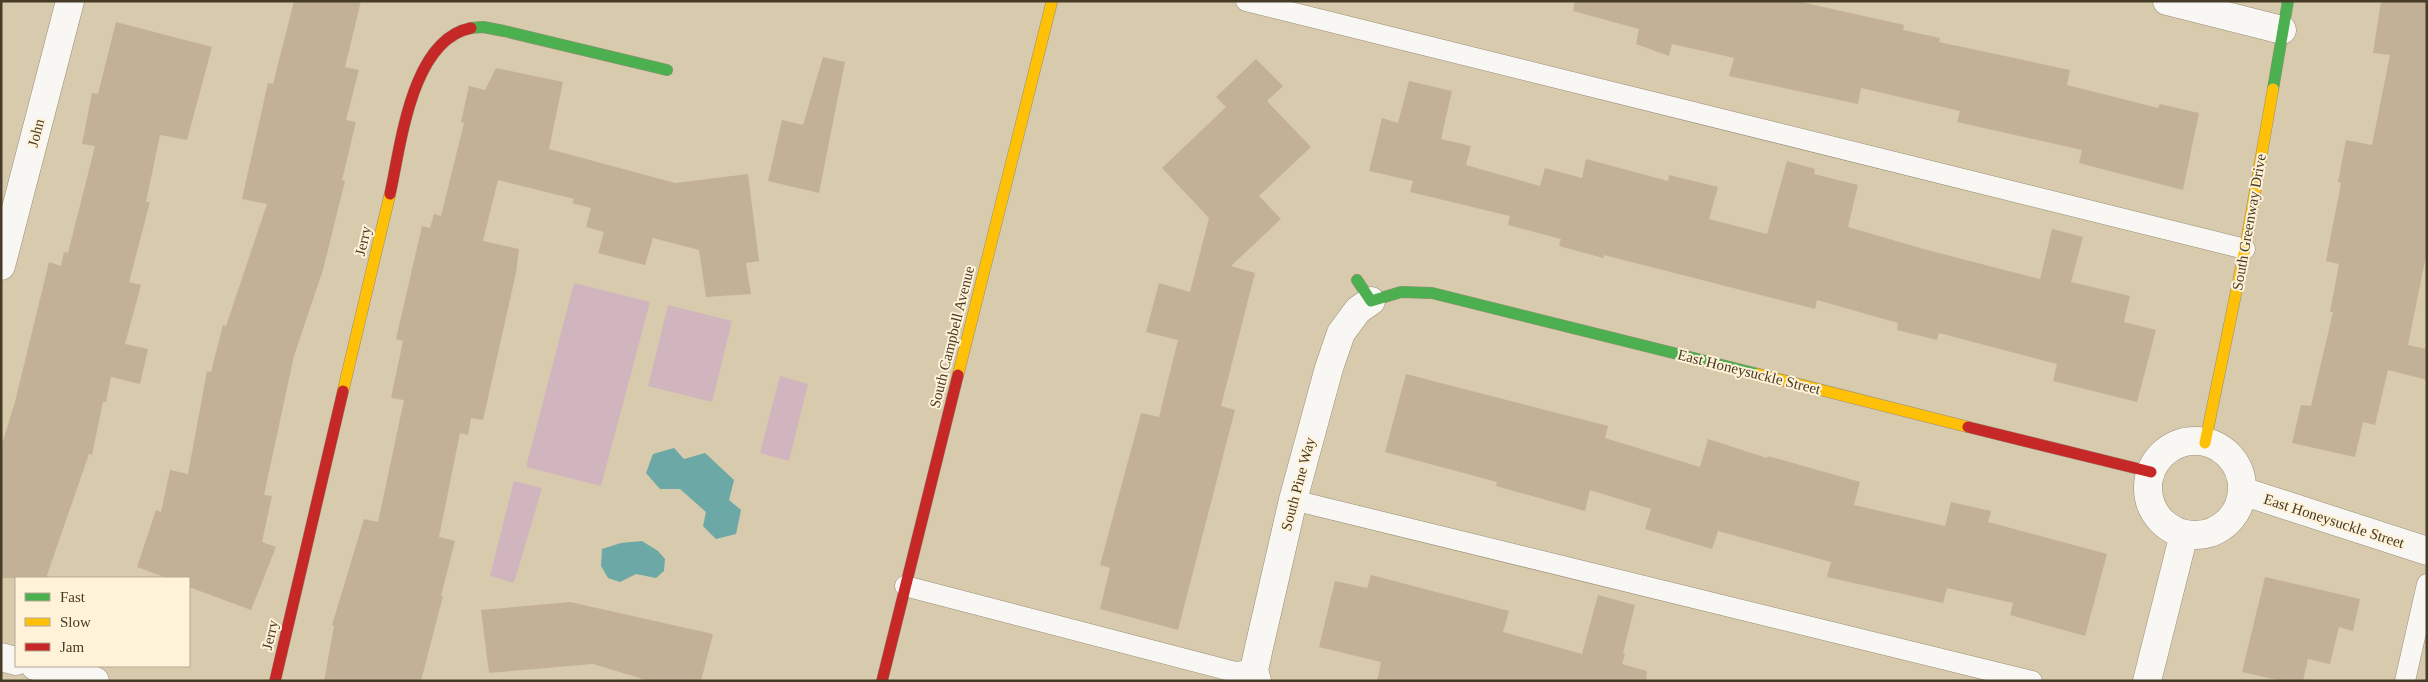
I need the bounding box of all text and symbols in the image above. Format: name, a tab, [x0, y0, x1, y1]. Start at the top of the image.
street label: John	[25, 117, 48, 149]
street label: South Greenway Drive	[2229, 152, 2269, 291]
street label: Jerry	[352, 224, 374, 257]
street label: South Campbell Avenue	[927, 264, 977, 410]
street label: East Honeysuckle Street	[1676, 347, 1823, 398]
street label: South Pine Way	[1278, 435, 1318, 532]
street label: East Honeysuckle Street	[2262, 491, 2407, 552]
legend	[15, 577, 190, 667]
text: Fast	[60, 589, 86, 605]
text: Slow	[60, 614, 91, 630]
street label: Jerry	[259, 618, 281, 651]
text: Jam	[60, 639, 84, 655]

